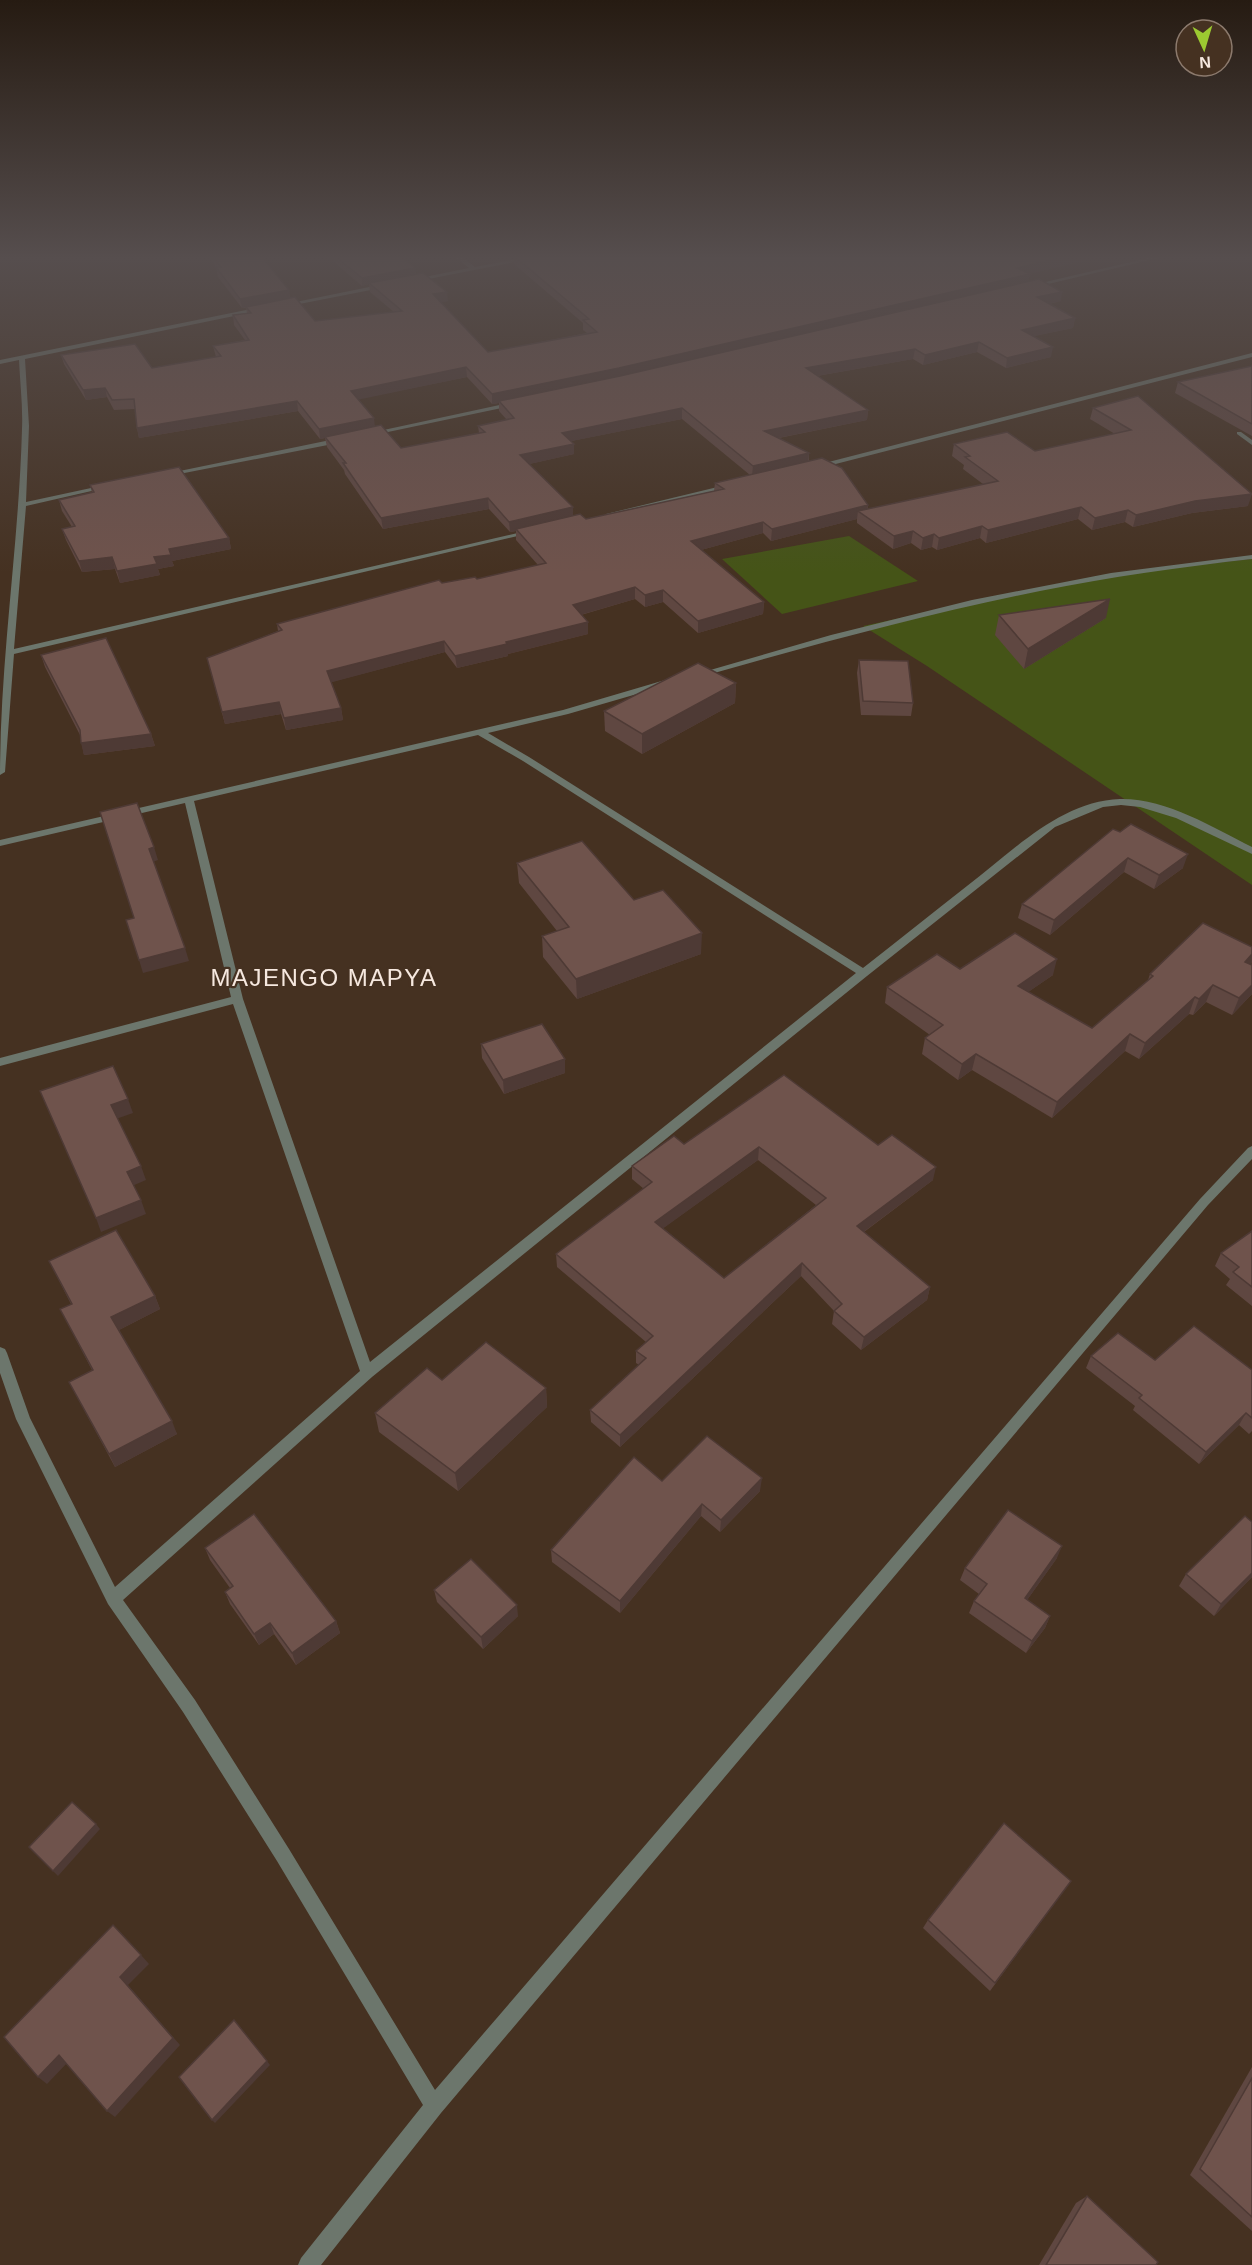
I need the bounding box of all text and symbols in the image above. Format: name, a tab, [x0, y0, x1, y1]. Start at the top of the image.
north arrow	[1174, 18, 1234, 78]
text: N	[1199, 54, 1211, 71]
district label: MAJENGO MAPYA	[210, 964, 438, 991]

